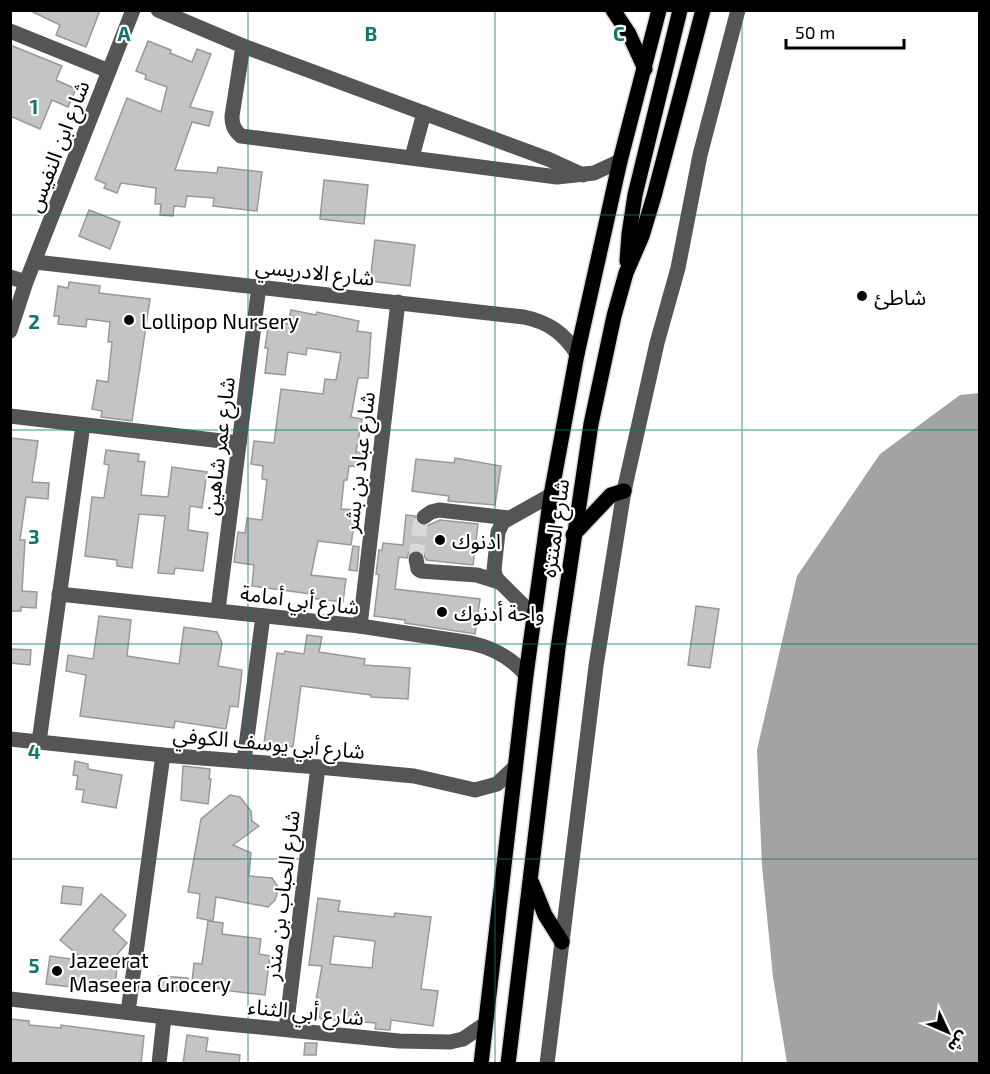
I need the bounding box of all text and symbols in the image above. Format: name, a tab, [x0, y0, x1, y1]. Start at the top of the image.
scale bar	[786, 12, 904, 50]
text: A	[117, 21, 131, 45]
text: B	[365, 21, 377, 45]
text: C	[613, 21, 625, 45]
text: 50 m	[795, 21, 835, 43]
street label: شارع ابن النفيس	[20, 77, 97, 217]
text: 1	[30, 94, 38, 118]
street label: شارع الادريسي	[254, 252, 376, 295]
place label: شاطئ	[874, 284, 926, 310]
marker: شاطئ	[855, 289, 869, 303]
place label: Lollipop Nursery	[141, 308, 299, 333]
text: 2	[28, 309, 40, 333]
marker: Lollipop Nursery	[122, 313, 136, 327]
street label: شارع عمر شاهين	[197, 375, 243, 517]
street label: شارع عباد بن بشر	[337, 390, 383, 535]
street label: شارع المنتزه	[535, 477, 577, 579]
text: 3	[28, 524, 40, 548]
place label: ادنوك	[452, 528, 501, 554]
marker: ادنوك	[433, 533, 447, 547]
street label: شارع أبي أمامة	[239, 579, 361, 624]
place label: واحة أدنوك	[454, 600, 545, 626]
marker: واحة أدنوك	[435, 605, 449, 619]
street label: شارع أبي يوسف الكوفي	[172, 721, 366, 768]
text: 4	[28, 739, 41, 763]
street label: شارع الحباب بن منذر	[258, 809, 308, 983]
place label: Jazeerat Maseera Grocery	[69, 947, 231, 996]
text: 5	[28, 953, 40, 977]
marker: Jazeerat Maseera Grocery	[50, 964, 64, 978]
street label: شارع أبي الثناء	[246, 992, 365, 1034]
north arrow	[918, 1002, 978, 1062]
text: ش	[944, 1028, 974, 1057]

